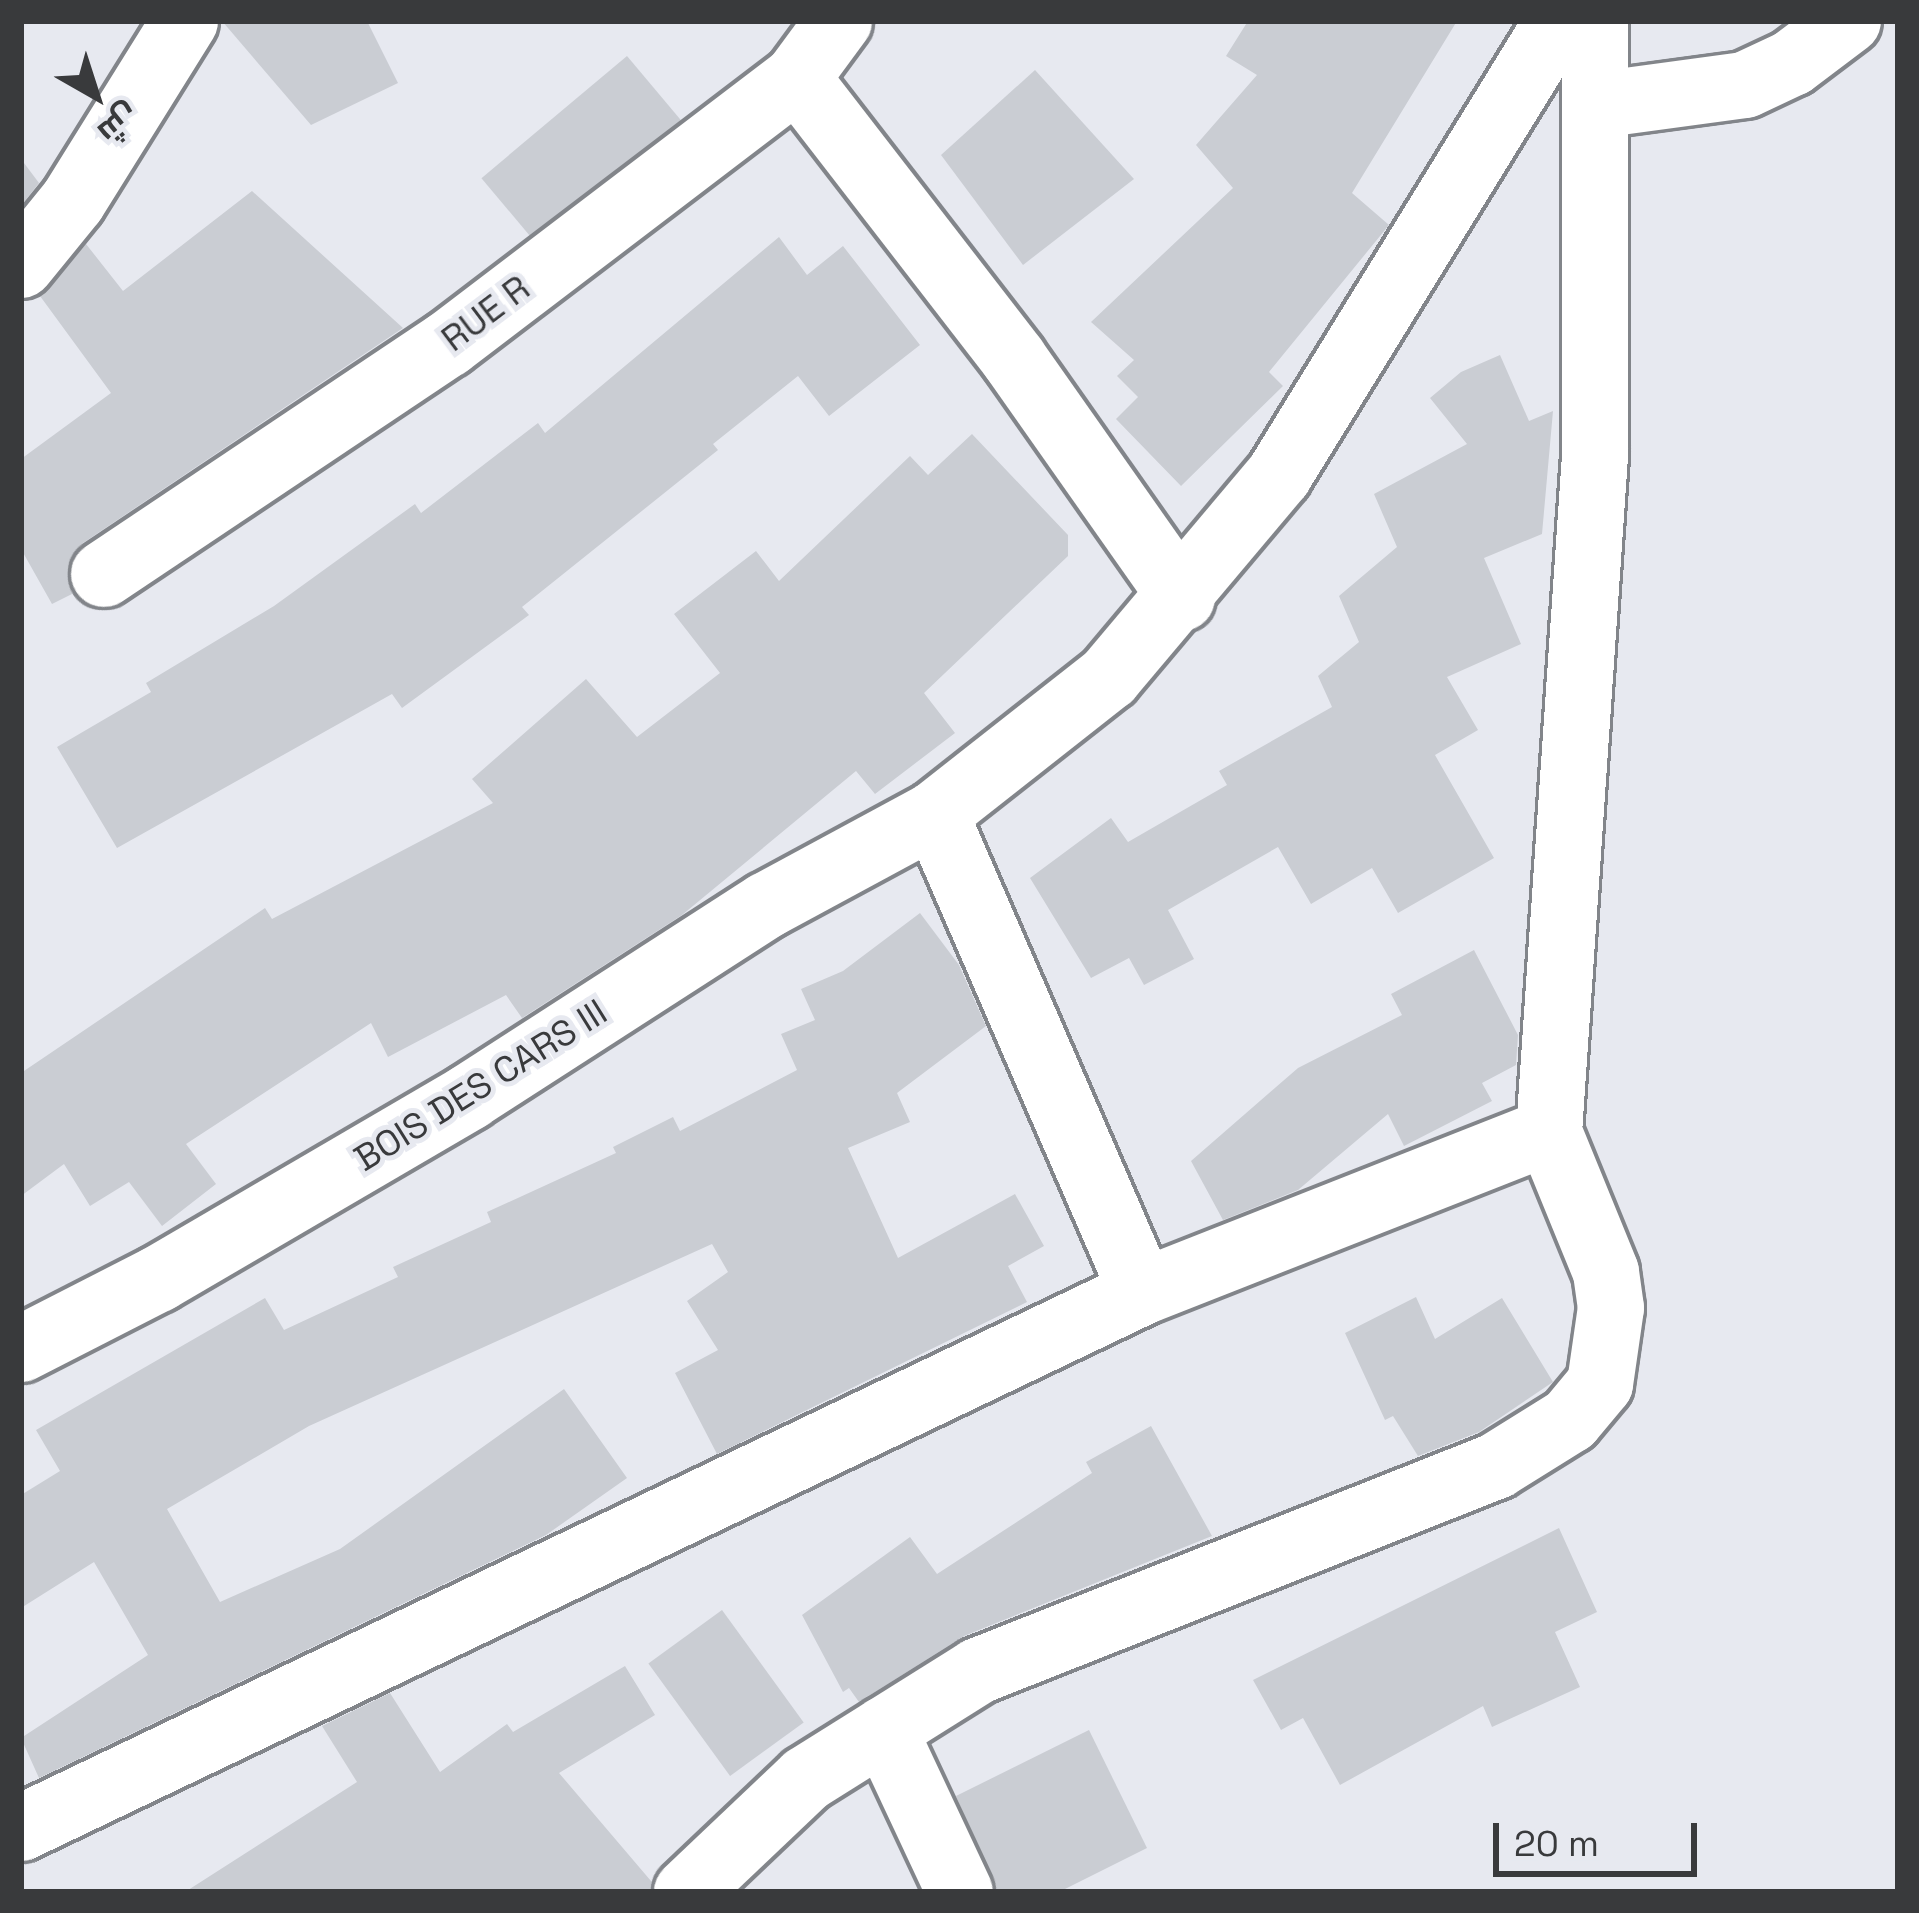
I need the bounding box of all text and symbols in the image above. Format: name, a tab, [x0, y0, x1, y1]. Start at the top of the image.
north arrow	[36, 36, 156, 156]
text: ش	[89, 94, 148, 154]
street label: RUE R	[433, 267, 539, 361]
street label: BOIS DES CARS III	[347, 991, 615, 1181]
scale bar	[1499, 1799, 1703, 1873]
text: 20 m	[1514, 1821, 1599, 1867]

